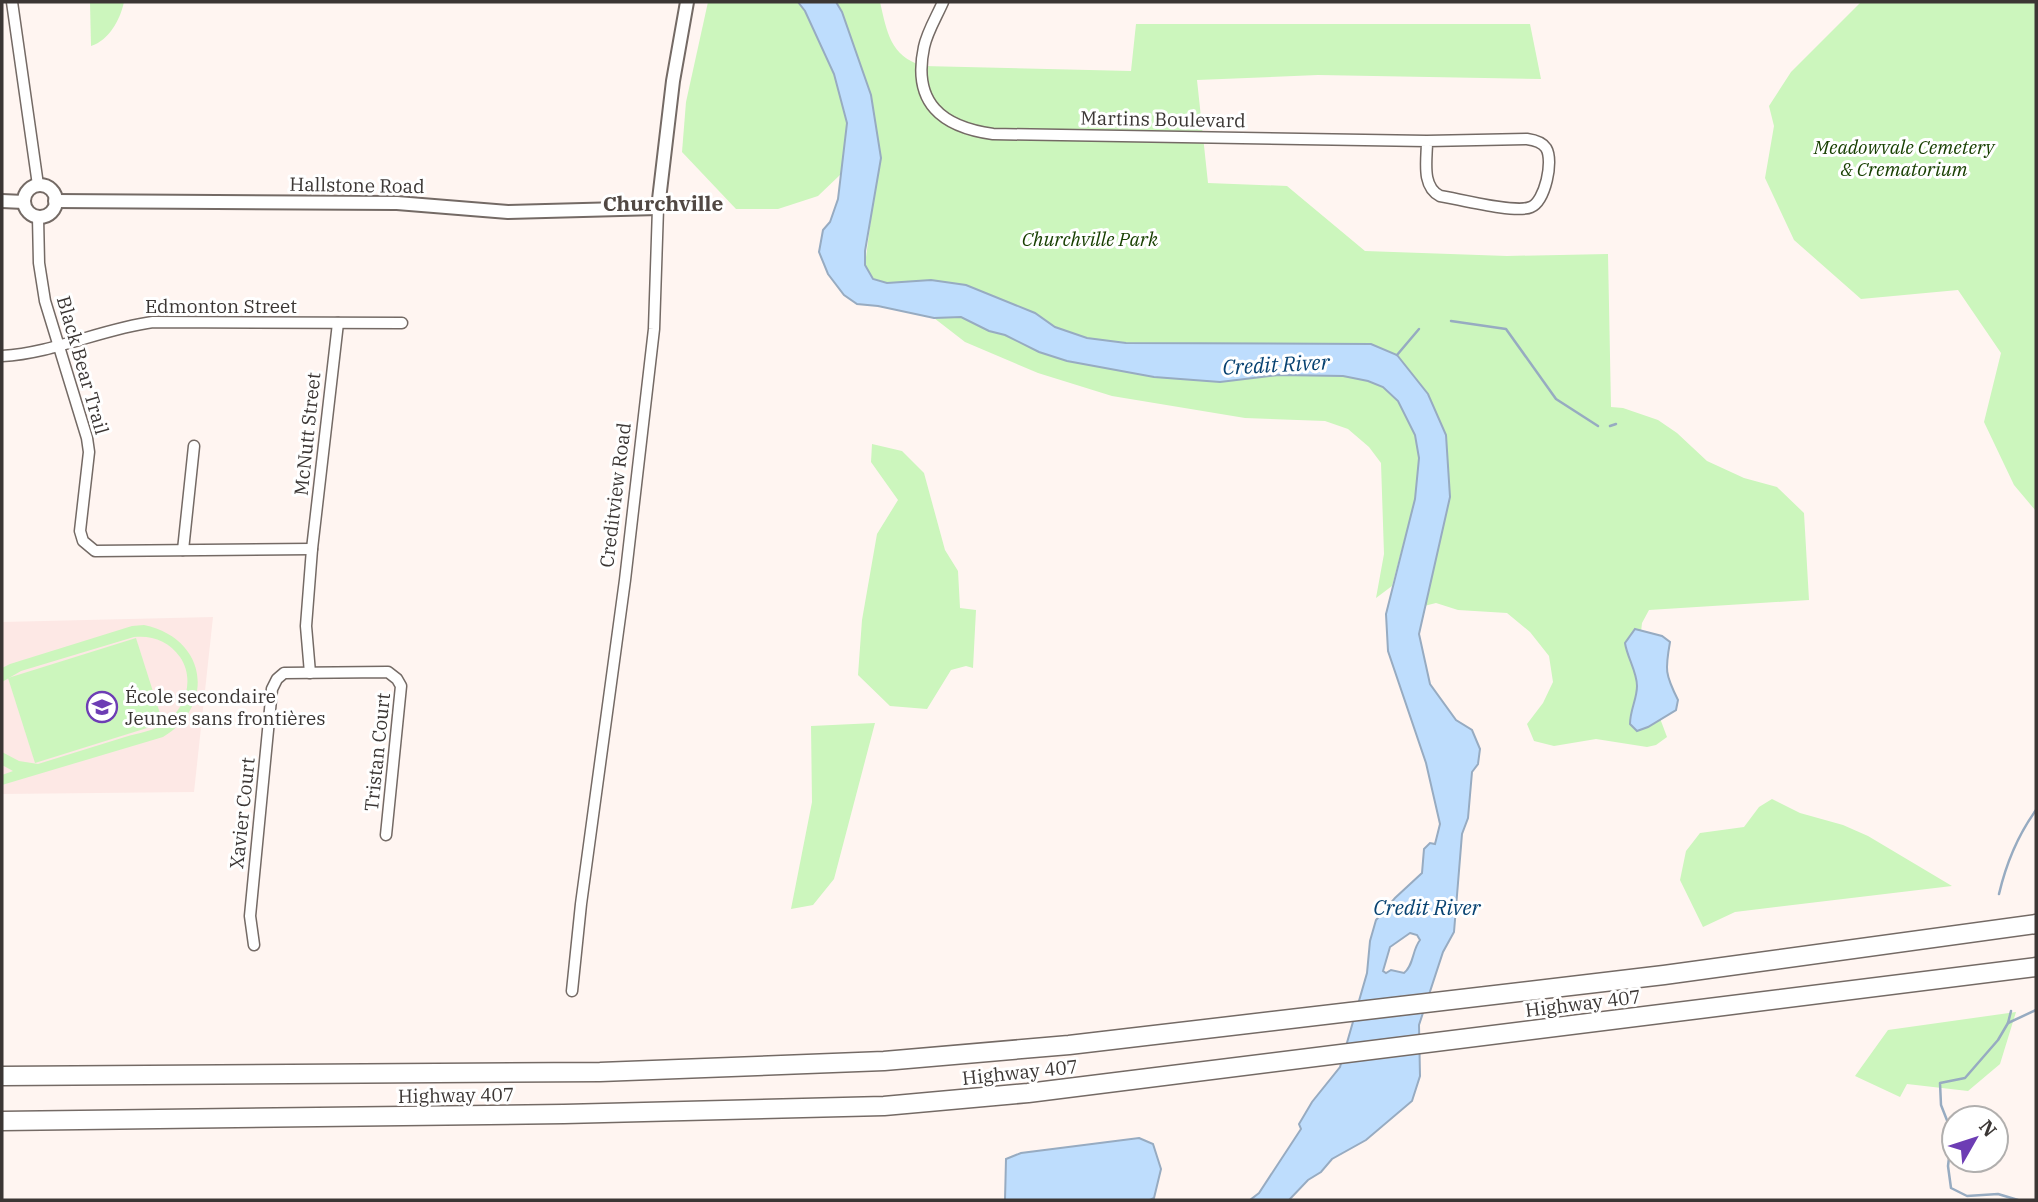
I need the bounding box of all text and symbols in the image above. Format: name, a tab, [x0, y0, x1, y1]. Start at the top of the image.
street label: Martins Boulevard	[1080, 106, 1246, 132]
park label: Meadowvale Cemetery & Crematorium	[1813, 135, 1996, 181]
street label: Hallstone Road	[289, 172, 425, 198]
district label: Churchville	[603, 189, 723, 217]
park label: Churchville Park	[1022, 227, 1159, 251]
street label: Black Bear Trail	[52, 293, 114, 437]
street label: Edmonton Street	[145, 294, 297, 318]
water label: Credit River	[1222, 347, 1331, 381]
street label: McNutt Street	[289, 371, 325, 497]
street label: Creditview Road	[594, 421, 636, 569]
place label: École secondaire Jeunes sans frontières	[125, 684, 325, 730]
school or university icon: École secondaire Jeunes sans frontières	[85, 690, 119, 724]
street label: Tristan Court	[359, 691, 395, 813]
street label: Xavier Court	[224, 756, 260, 870]
water label: Credit River	[1373, 893, 1482, 921]
street label: Highway 407	[1524, 984, 1642, 1022]
street label: Highway 407	[961, 1054, 1079, 1090]
street label: Highway 407	[398, 1082, 514, 1108]
north arrow	[1940, 1104, 2010, 1174]
text: N	[1974, 1115, 2002, 1142]

